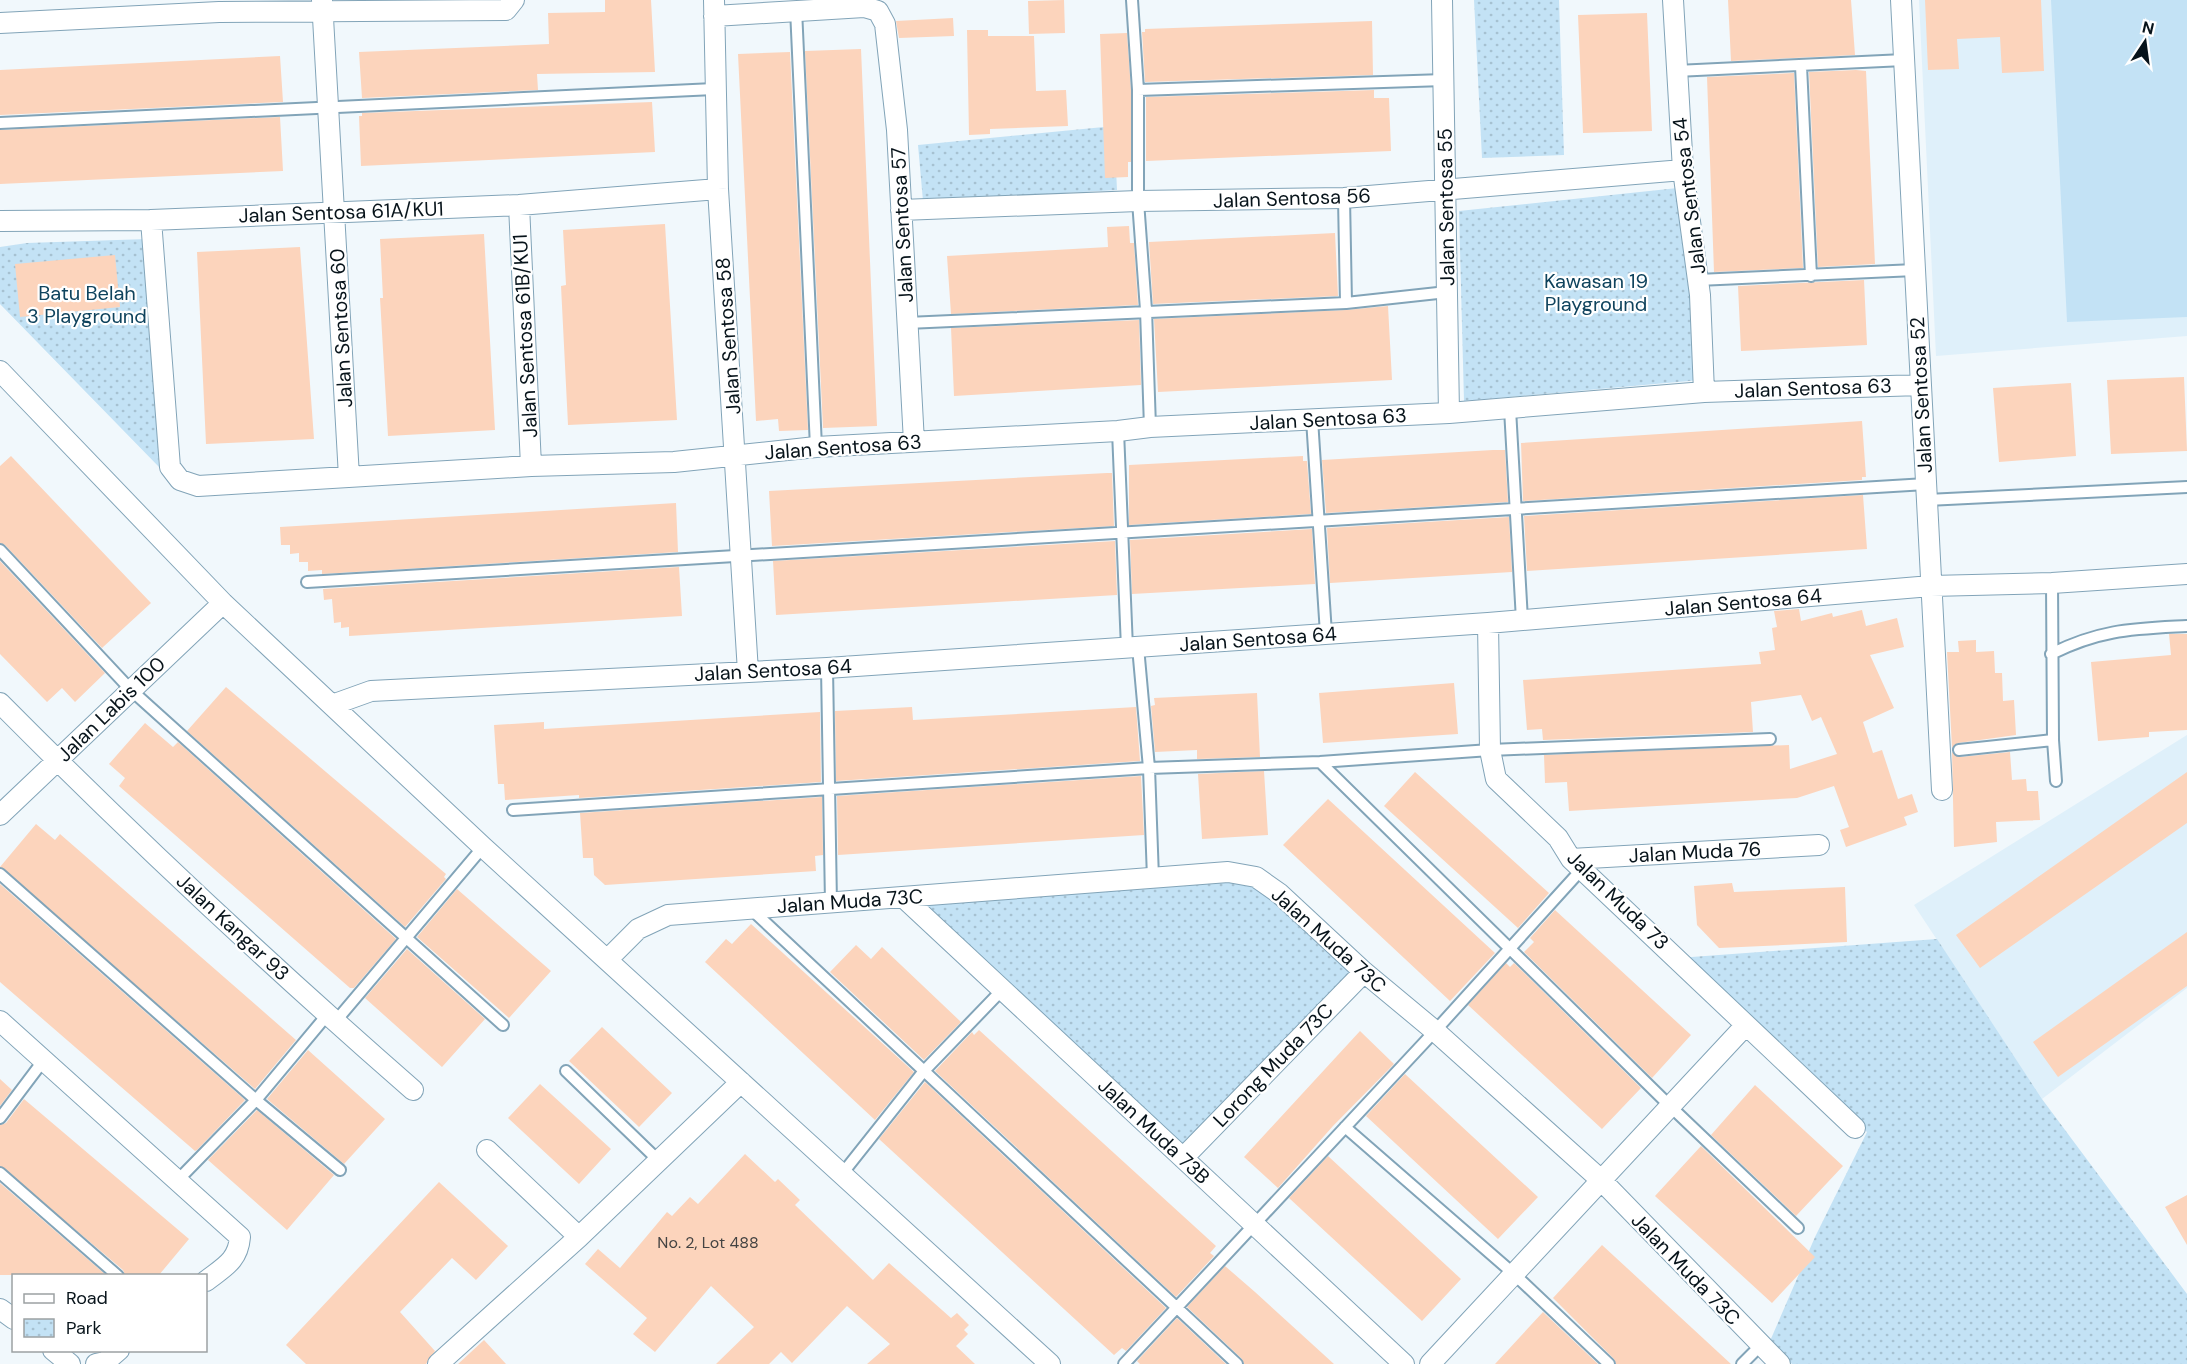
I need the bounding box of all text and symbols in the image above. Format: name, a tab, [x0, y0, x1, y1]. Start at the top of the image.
north arrow	[2115, 12, 2175, 72]
text: N	[2140, 16, 2156, 39]
street label: Jalan Sentosa 54	[1667, 116, 1711, 276]
street label: Jalan Sentosa 55	[1432, 128, 1460, 286]
street label: Jalan Sentosa 57	[885, 147, 919, 303]
street label: Jalan Sentosa 56	[1213, 182, 1371, 214]
street label: Jalan Sentosa 61A/KU1	[238, 195, 444, 229]
street label: Jalan Sentosa 61B/KU1	[507, 233, 543, 439]
street label: Jalan Sentosa 60	[324, 248, 358, 408]
street label: Jalan Sentosa 58	[710, 257, 746, 415]
park label: Kawasan 19 Playground	[1544, 268, 1648, 317]
park label: Batu Belah 3 Playground	[27, 280, 147, 329]
street label: Jalan Sentosa 52	[1904, 316, 1938, 474]
street label: Jalan Sentosa 63	[1734, 372, 1892, 404]
street label: Jalan Sentosa 63	[1249, 402, 1407, 436]
street label: Jalan Sentosa 63	[764, 429, 922, 465]
street label: Jalan Sentosa 64	[1663, 582, 1823, 622]
street label: Jalan Sentosa 64	[1178, 621, 1338, 657]
street label: Jalan Labis 100	[51, 651, 171, 767]
street label: Jalan Sentosa 64	[694, 653, 852, 687]
street label: Jalan Muda 76	[1628, 836, 1762, 868]
street label: Jalan Muda 73	[1561, 845, 1675, 955]
street label: Jalan Kangar 93	[171, 868, 295, 986]
street label: Jalan Muda 73C	[1266, 881, 1392, 999]
street label: Jalan Muda 73C	[776, 883, 924, 919]
street label: Lorong Muda 73C	[1207, 998, 1339, 1132]
street label: Jalan Muda 73B	[1092, 1072, 1216, 1190]
street label: Jalan Muda 73C	[1626, 1207, 1746, 1331]
house number: No. 2, Lot 488	[657, 1232, 759, 1253]
legend	[12, 1274, 207, 1352]
text: Road	[66, 1286, 108, 1310]
text: Park	[66, 1316, 102, 1340]

